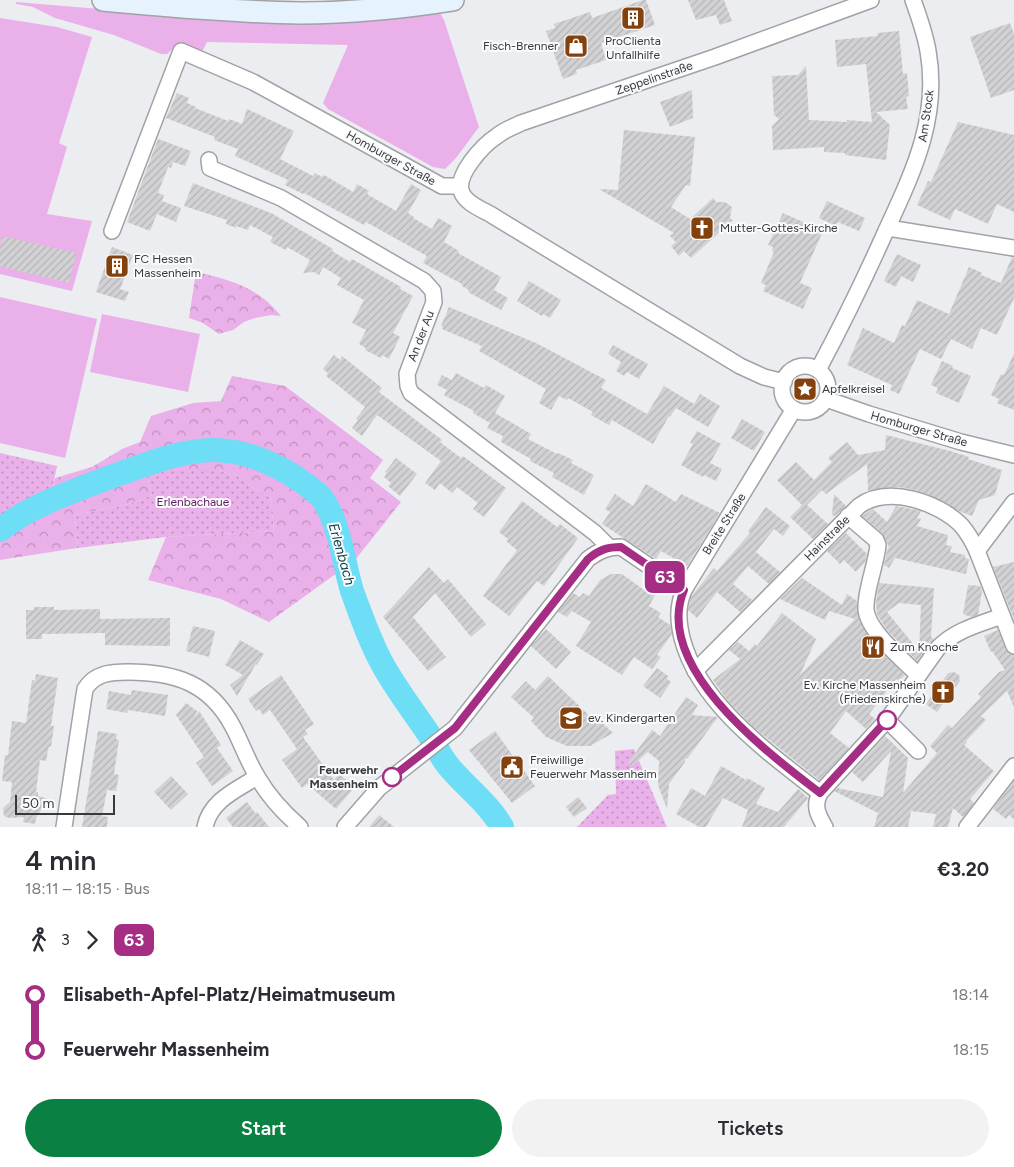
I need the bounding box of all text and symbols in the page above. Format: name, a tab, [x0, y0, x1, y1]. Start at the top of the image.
building icon: ProClienta Unfallhilfe	[620, 5, 646, 31]
shop icon: Fisch-Brenner	[563, 33, 589, 59]
place label: ProClienta Unfallhilfe	[605, 34, 661, 62]
place label: Fisch-Brenner	[483, 39, 558, 53]
street label: Zeppelinstraße	[614, 58, 695, 98]
street label: Am Stock	[915, 89, 937, 143]
street label: Homburger Straße	[344, 128, 439, 189]
church icon: Mutter-Gottes-Kirche	[689, 215, 715, 241]
place label: Mutter-Gottes-Kirche	[720, 221, 838, 235]
place label: FC Hessen Massenheim	[134, 252, 201, 280]
building icon: FC Hessen Massenheim	[104, 253, 130, 279]
street label: An der Au	[405, 309, 437, 363]
place icon: Apfelkreisel	[792, 376, 818, 402]
place label: Apfelkreisel	[822, 382, 885, 396]
street label: Homburger Straße	[869, 408, 969, 450]
street label: Breite Straße	[699, 490, 749, 557]
park label: Erlenbachaue	[157, 495, 230, 509]
street label: Hainstraße	[801, 512, 853, 564]
water label: Erlenbach	[325, 521, 358, 587]
line badge: 63	[642, 561, 688, 593]
text: 63	[655, 566, 675, 588]
restaurant icon: Zum Knoche	[860, 634, 886, 660]
place label: Zum Knoche	[890, 640, 959, 654]
place label: Ev. Kirche Massenheim (Friedenskirche)	[803, 678, 926, 706]
church icon: Ev. Kirche Massenheim (Friedenskirche)	[930, 679, 956, 705]
school or university icon: ev. Kindergarten	[558, 705, 584, 731]
unlabelled marker	[877, 710, 897, 730]
place label: ev. Kindergarten	[588, 711, 676, 725]
place label: Freiwillige Feuerwehr Massenheim	[530, 753, 657, 781]
public building icon: Freiwillige Feuerwehr Massenheim	[499, 754, 525, 780]
place label: Feuerwehr Massenheim	[310, 763, 378, 791]
marker: Feuerwehr Massenheim	[382, 767, 402, 787]
scale bar	[15, 792, 115, 815]
text: 50 m	[22, 795, 54, 812]
text: 4 min	[25, 843, 96, 877]
text: €3.20	[937, 858, 989, 881]
text: 18:11 – 18:15 · Bus	[25, 879, 150, 898]
icon: walk	[25, 926, 53, 954]
icon: forward	[78, 926, 106, 954]
text: 63	[124, 929, 144, 951]
text: 3	[61, 930, 70, 949]
text: Elisabeth-Apfel-Platz/Heimatmuseum	[63, 983, 395, 1006]
text: 18:14	[952, 985, 989, 1004]
text: Feuerwehr Massenheim	[63, 1038, 269, 1061]
text: 18:15	[953, 1040, 989, 1059]
button: Start	[25, 1099, 502, 1157]
button: Tickets	[512, 1099, 989, 1157]

